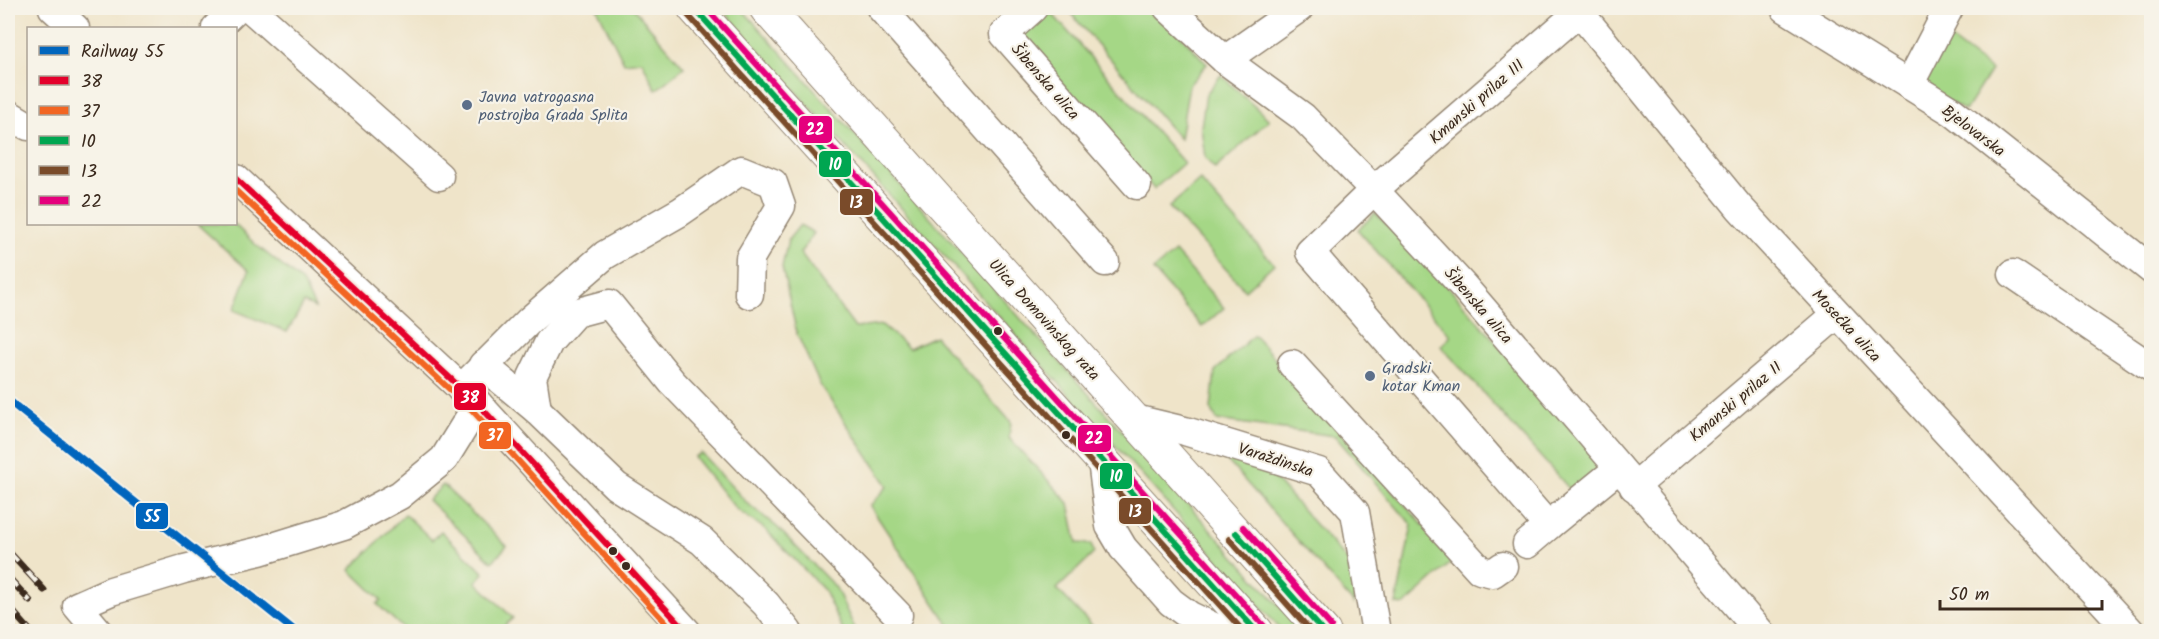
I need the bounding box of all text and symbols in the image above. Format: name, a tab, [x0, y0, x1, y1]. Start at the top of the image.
legend	[27, 27, 237, 225]
text: Railway 55	[81, 38, 166, 67]
street label: Šibenska ulica	[1004, 38, 1085, 126]
street label: Kmanski prilaz III	[1424, 54, 1530, 151]
text: 38	[81, 68, 102, 97]
place label: Javna vatrogasna postrojba Grada Splita	[478, 85, 628, 128]
text: 37	[81, 98, 100, 127]
marker: Javna vatrogasna postrojba Grada Splita	[460, 98, 474, 112]
street label: Bjelovarska	[1936, 99, 2010, 163]
line badge: 22	[798, 115, 833, 144]
text: 22	[806, 118, 824, 143]
text: 10	[81, 128, 96, 157]
line badge: 10	[818, 150, 852, 178]
text: 10	[828, 153, 842, 178]
text: 13	[81, 158, 97, 187]
text: 22	[81, 188, 102, 217]
line badge: 13	[839, 188, 874, 216]
text: 13	[849, 191, 863, 216]
street label: Ulica Domovinskog rata	[982, 253, 1106, 387]
street label: Šibenska ulica	[1437, 262, 1518, 350]
street label: Mosećka ulica	[1805, 284, 1887, 368]
unlabelled marker	[992, 325, 1004, 337]
place label: Gradski kotar Kman	[1382, 356, 1460, 399]
street label: Kmanski prilaz II	[1684, 356, 1788, 448]
marker: Gradski kotar Kman	[1363, 369, 1377, 383]
line badge: 38	[453, 382, 487, 411]
text: 38	[460, 386, 480, 411]
line badge: 37	[478, 421, 512, 450]
text: 37	[486, 424, 504, 449]
line badge: 22	[1077, 424, 1112, 453]
text: 22	[1085, 427, 1103, 452]
unlabelled marker	[1060, 429, 1072, 441]
street label: Varaždinska	[1235, 437, 1316, 484]
line badge: 10	[1099, 462, 1133, 490]
text: 10	[1109, 465, 1123, 490]
line badge: 13	[1118, 497, 1152, 525]
text: 13	[1128, 500, 1142, 525]
line badge: 55	[135, 502, 169, 530]
text: 55	[143, 505, 162, 530]
unlabelled marker	[607, 545, 619, 557]
unlabelled marker	[620, 560, 632, 572]
scale bar	[1940, 573, 2102, 611]
text: 50 m	[1949, 581, 1989, 610]

